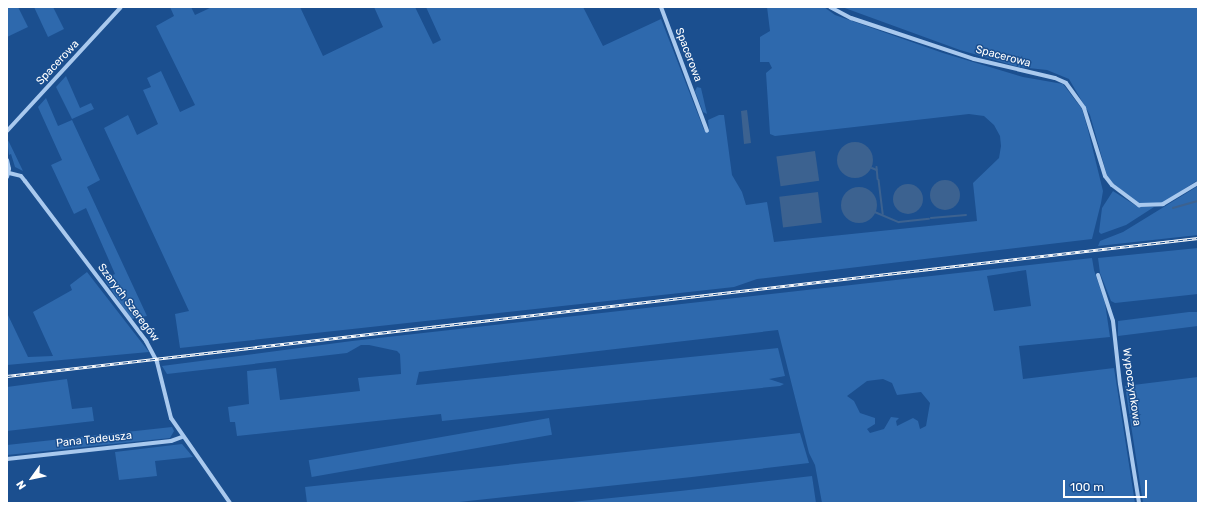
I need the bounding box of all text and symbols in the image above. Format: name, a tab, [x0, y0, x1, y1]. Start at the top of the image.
street label: Spacerowa	[672, 26, 704, 84]
street label: Spacerowa	[34, 38, 82, 88]
street label: Spacerowa	[974, 43, 1032, 71]
street label: Szarych Szeregów	[94, 261, 162, 345]
street label: Wypoczynkowa	[1119, 347, 1143, 427]
street label: Pana Tadeusza	[55, 429, 133, 451]
north arrow	[12, 458, 52, 498]
scale bar	[1065, 472, 1149, 498]
text: N	[14, 478, 29, 492]
text: 100 m	[1070, 480, 1104, 494]

